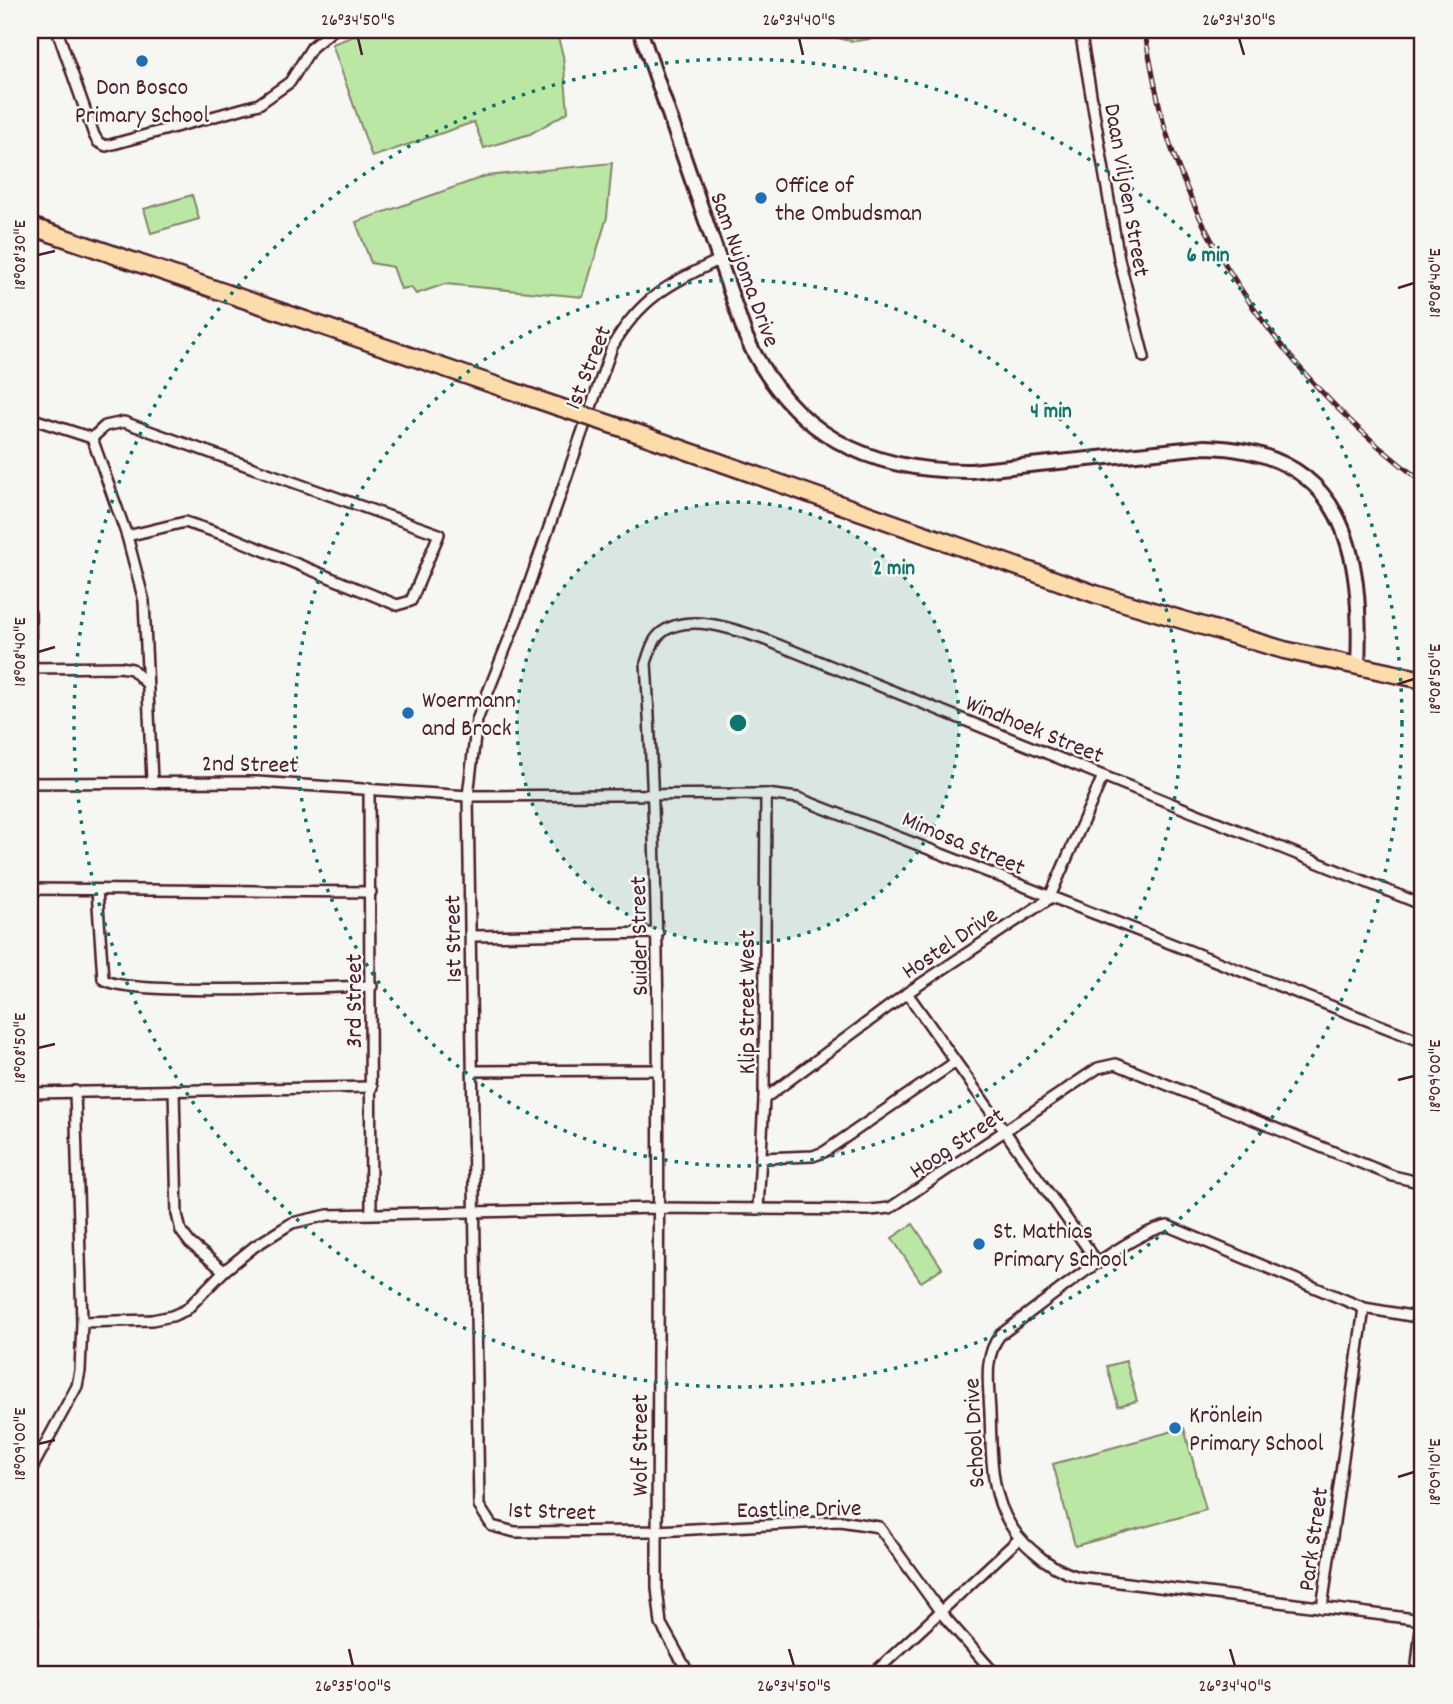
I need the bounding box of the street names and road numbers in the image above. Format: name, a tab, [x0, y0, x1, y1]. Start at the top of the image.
street label: Daan Viljoen Street	[1093, 101, 1157, 280]
street label: Sam Nujoma Drive	[699, 188, 787, 352]
street label: 1st Street	[558, 321, 622, 415]
street label: Windhoek Street	[960, 688, 1108, 774]
street label: 2nd Street	[201, 748, 299, 784]
street label: Mimosa Street	[896, 804, 1030, 886]
street label: Suider Street	[623, 876, 659, 996]
street label: 1st Street	[437, 895, 473, 983]
street label: Hostel Drive	[896, 900, 1006, 989]
street label: Klip Street West	[732, 929, 766, 1074]
street label: 3rd Street	[339, 954, 373, 1048]
street label: Hoog Street	[903, 1100, 1012, 1189]
street label: School Drive	[956, 1377, 996, 1489]
street label: Wolf Street	[625, 1394, 659, 1496]
street label: Park Street	[1291, 1485, 1339, 1594]
street label: Eastline Drive	[736, 1493, 862, 1529]
street label: 1st Street	[507, 1494, 597, 1532]

